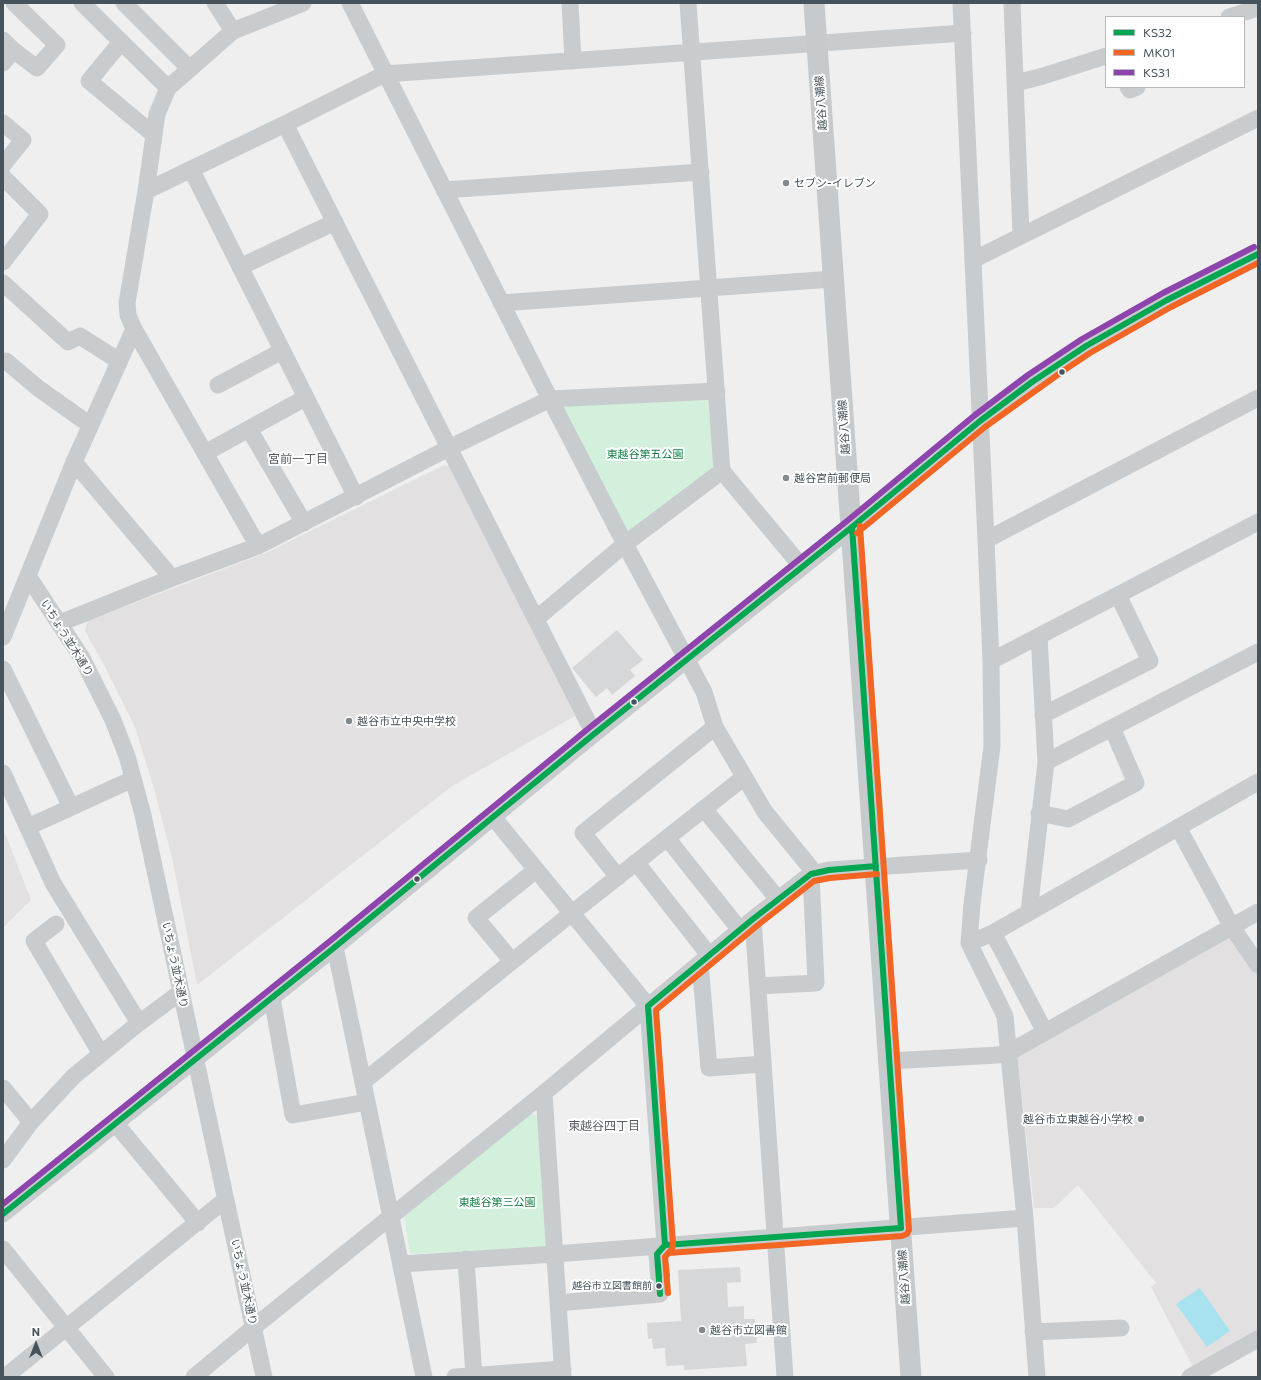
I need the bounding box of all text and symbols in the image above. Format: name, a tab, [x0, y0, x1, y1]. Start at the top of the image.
legend	[1105, 16, 1245, 88]
text: KS32	[1143, 25, 1172, 39]
text: MK01	[1143, 45, 1175, 59]
text: KS31	[1143, 65, 1170, 79]
street label: 越谷八潮線	[812, 75, 830, 131]
place label: セブン-イレブン	[794, 176, 876, 190]
marker: セブン-イレブン	[781, 178, 791, 188]
unlabelled marker	[1057, 367, 1067, 377]
street label: 越谷八潮線	[835, 399, 853, 455]
park label: 東越谷第五公園	[607, 447, 683, 461]
district label: 宮前一丁目	[268, 452, 328, 466]
place label: 越谷宮前郵便局	[794, 471, 871, 485]
marker: 越谷宮前郵便局	[781, 473, 791, 483]
street label: いちょう並木通り	[38, 597, 96, 679]
unlabelled marker	[629, 697, 639, 707]
place label: 越谷市立中央中学校	[357, 714, 456, 728]
marker: 越谷市立中央中学校	[344, 716, 354, 726]
unlabelled marker	[412, 874, 422, 884]
street label: いちょう並木通り	[159, 921, 191, 1009]
place label: 越谷市立東越谷小学校	[1023, 1112, 1133, 1126]
marker: 越谷市立東越谷小学校	[1136, 1114, 1146, 1124]
district label: 東越谷四丁目	[568, 1119, 640, 1133]
park label: 東越谷第三公園	[459, 1195, 535, 1209]
street label: いちょう並木通り	[228, 1238, 260, 1326]
street label: 越谷八潮線	[895, 1249, 913, 1305]
place label: 越谷市立図書館前	[572, 1280, 652, 1292]
marker: 越谷市立図書館前	[654, 1281, 664, 1291]
place label: 越谷市立図書館	[710, 1323, 787, 1337]
north arrow	[16, 1324, 56, 1364]
text: N	[32, 1325, 40, 1338]
marker: 越谷市立図書館	[697, 1325, 707, 1335]

